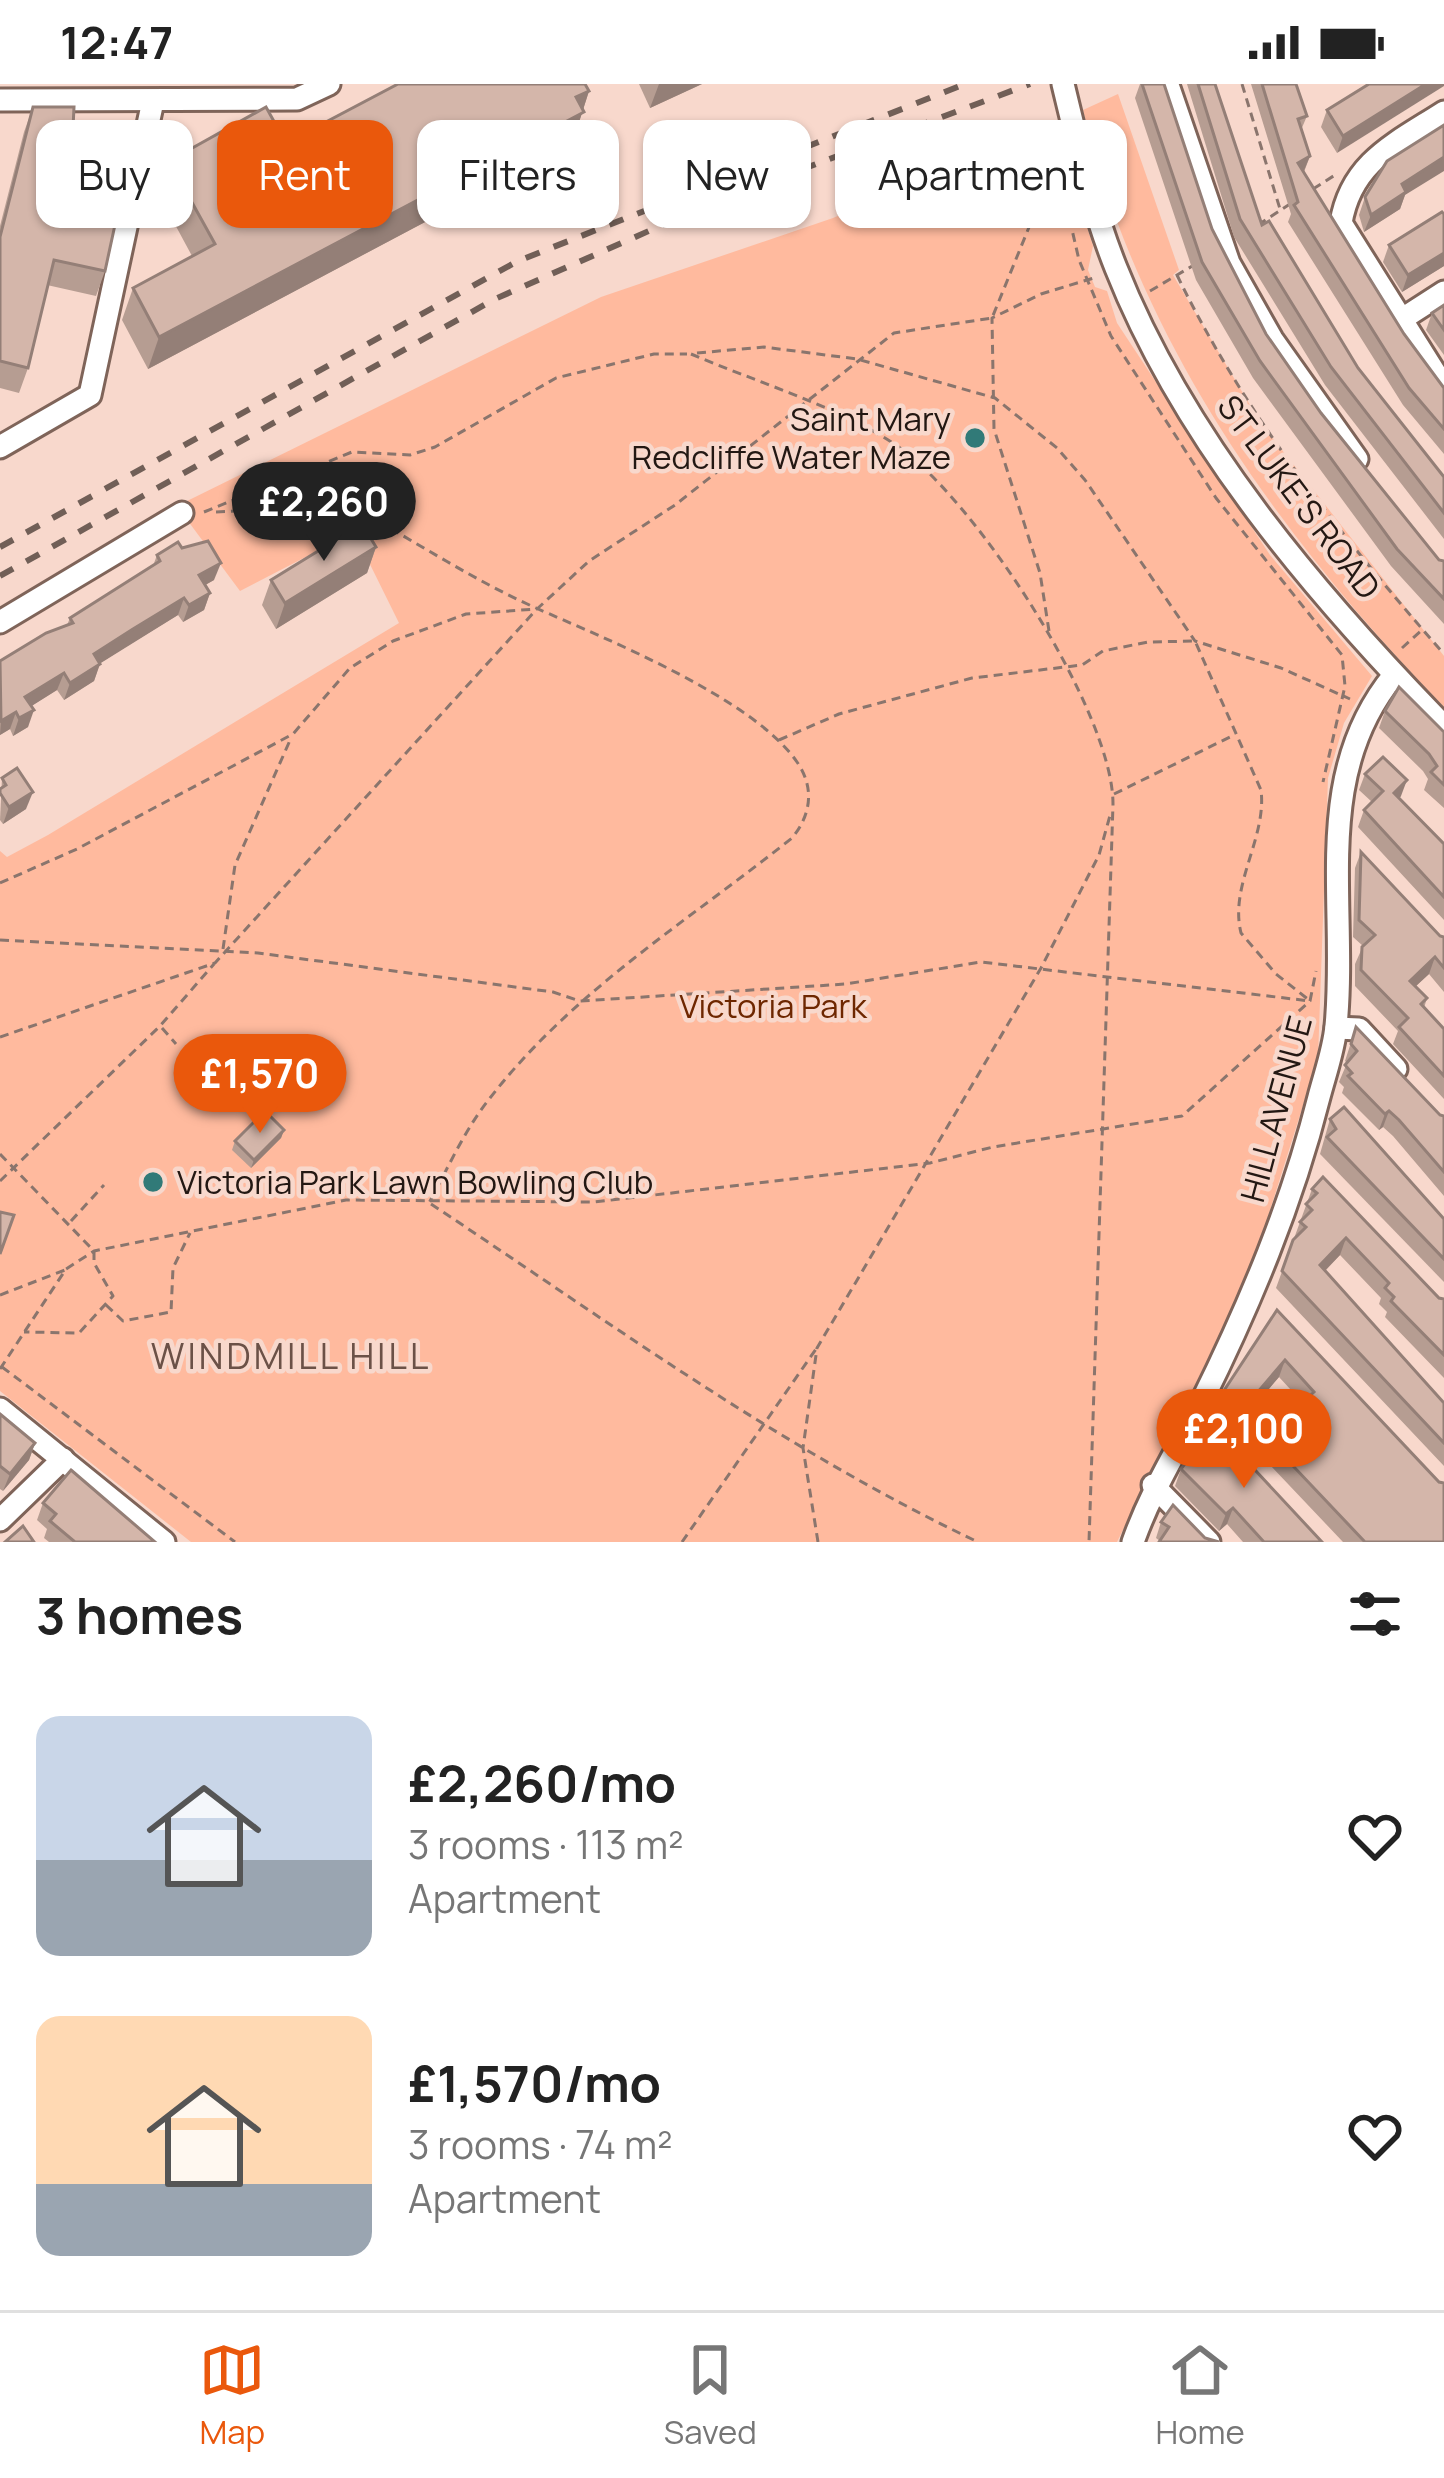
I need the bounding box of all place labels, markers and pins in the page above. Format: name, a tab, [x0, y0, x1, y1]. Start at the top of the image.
place label: Saint Mary Redcliffe Water Maze	[632, 396, 951, 479]
marker: Saint Mary Redcliffe Water Maze	[962, 425, 988, 451]
pin: £2,260	[226, 462, 422, 564]
pin: £1,570	[162, 1034, 358, 1136]
place label: Victoria Park Lawn Bowling Club	[177, 1159, 653, 1204]
marker: Victoria Park Lawn Bowling Club	[140, 1169, 166, 1195]
pin: £2,100	[1146, 1389, 1342, 1491]

